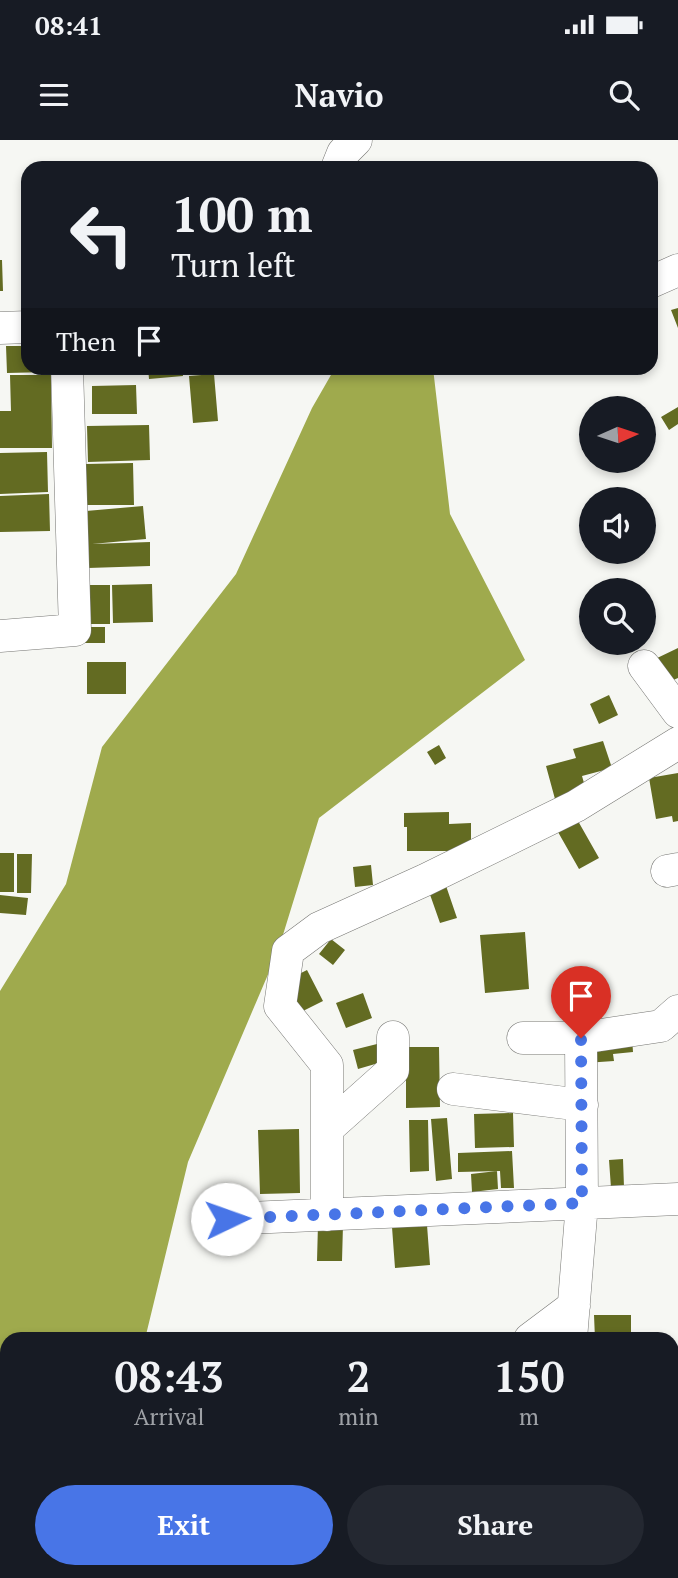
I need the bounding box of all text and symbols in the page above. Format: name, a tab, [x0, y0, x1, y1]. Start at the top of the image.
text: 08:41	[35, 8, 103, 42]
text: Navio	[295, 74, 383, 116]
icon: menu	[35, 76, 73, 114]
icon: search	[605, 76, 643, 114]
text: 100 m	[171, 181, 313, 246]
icon: left	[56, 189, 147, 280]
text: Turn left	[171, 244, 295, 286]
icon: arrive	[130, 322, 168, 360]
text: Then	[56, 324, 116, 358]
north arrow	[579, 396, 656, 472]
map controls	[579, 396, 656, 655]
button: sound	[579, 487, 656, 564]
button: search	[579, 578, 656, 655]
pin	[551, 966, 611, 1038]
icon: arrive	[562, 977, 600, 1015]
position arrow	[190, 1182, 264, 1256]
text: 08:43	[115, 1348, 224, 1404]
text: 2	[347, 1348, 370, 1404]
text: 150	[493, 1348, 564, 1404]
text: Arrival	[134, 1401, 204, 1432]
text: min	[338, 1401, 379, 1432]
text: m	[519, 1401, 539, 1432]
button: Exit	[35, 1485, 333, 1565]
button: Share	[347, 1485, 644, 1565]

